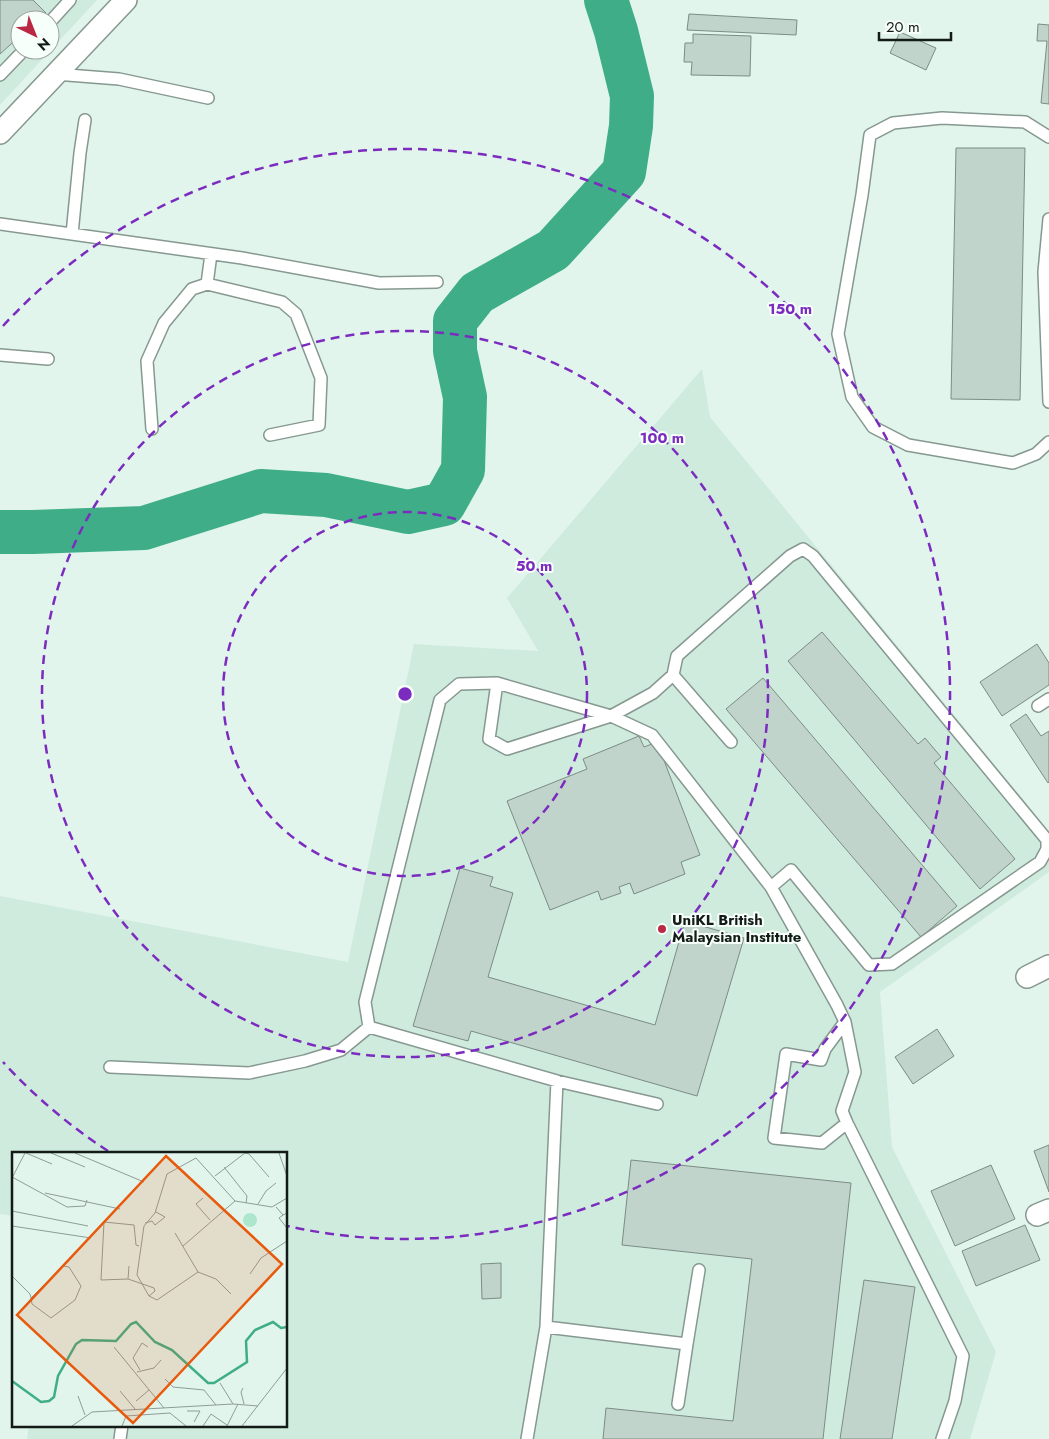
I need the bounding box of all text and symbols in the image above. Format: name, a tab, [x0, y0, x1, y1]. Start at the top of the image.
north arrow	[10, 10, 60, 60]
scale bar	[879, 10, 952, 42]
text: 20 m	[886, 16, 920, 38]
text: N	[33, 33, 55, 56]
text: 150 m	[768, 298, 812, 320]
text: 100 m	[640, 427, 684, 449]
text: 50 m	[516, 555, 552, 577]
centre of rings	[396, 685, 414, 703]
place label: UniKL British Malaysian Institute	[672, 909, 802, 948]
marker: UniKL British Malaysian Institute	[656, 923, 668, 935]
inset map	[12, 1152, 288, 1426]

